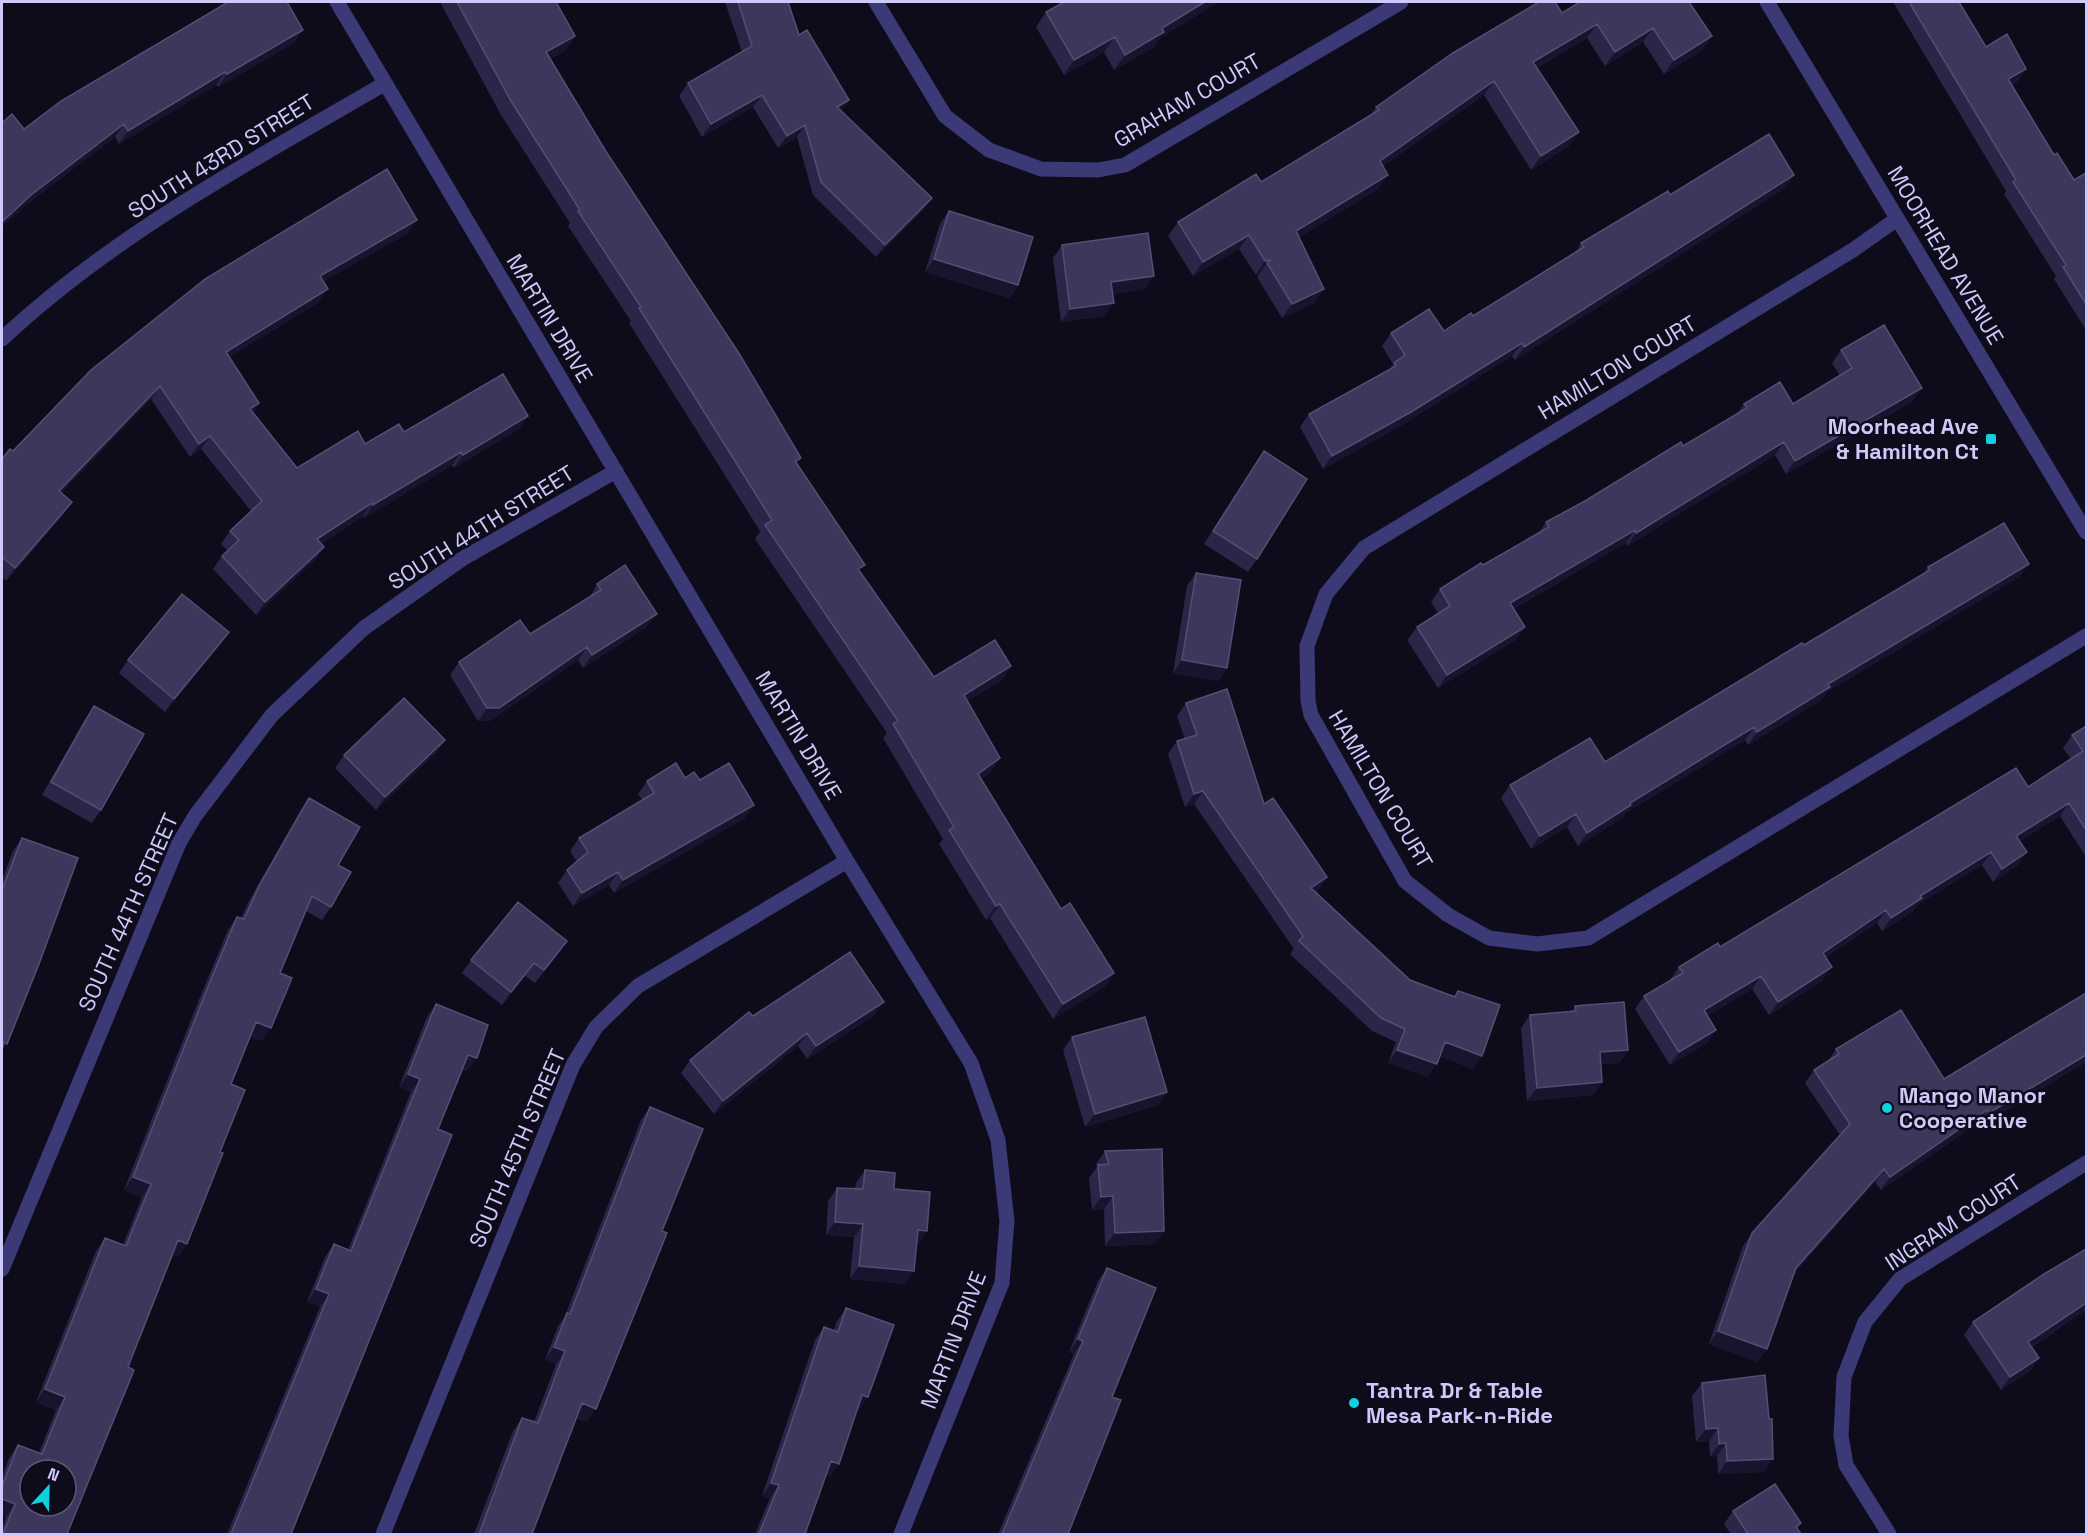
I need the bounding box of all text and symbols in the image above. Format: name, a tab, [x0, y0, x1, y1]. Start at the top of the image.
street label: GRAHAM COURT	[1108, 47, 1266, 153]
street label: SOUTH 43RD STREET	[123, 87, 319, 225]
street label: MOORHEAD AVENUE	[1882, 161, 2010, 349]
street label: MARTIN DRIVE	[501, 249, 599, 387]
street label: HAMILTON COURT	[1533, 309, 1701, 425]
place label: Moorhead Ave & Hamilton Ct	[1828, 412, 1979, 465]
marker: Moorhead Ave & Hamilton Ct	[1984, 432, 1998, 446]
street label: SOUTH 44TH STREET	[383, 458, 579, 596]
street label: MARTIN DRIVE	[750, 666, 848, 804]
street label: HAMILTON COURT	[1323, 705, 1439, 873]
street label: SOUTH 44TH STREET	[72, 809, 184, 1015]
street label: SOUTH 45TH STREET	[462, 1044, 572, 1252]
place label: Mango Manor Cooperative	[1899, 1081, 2046, 1134]
marker: Mango Manor Cooperative	[1880, 1101, 1894, 1115]
street label: INGRAM COURT	[1880, 1167, 2027, 1276]
street label: MARTIN DRIVE	[914, 1267, 992, 1413]
place label: Tantra Dr & Table Mesa Park-n-Ride	[1366, 1376, 1553, 1429]
marker: Tantra Dr & Table Mesa Park-n-Ride	[1347, 1396, 1361, 1410]
north arrow	[18, 1458, 78, 1518]
text: N	[45, 1463, 62, 1486]

